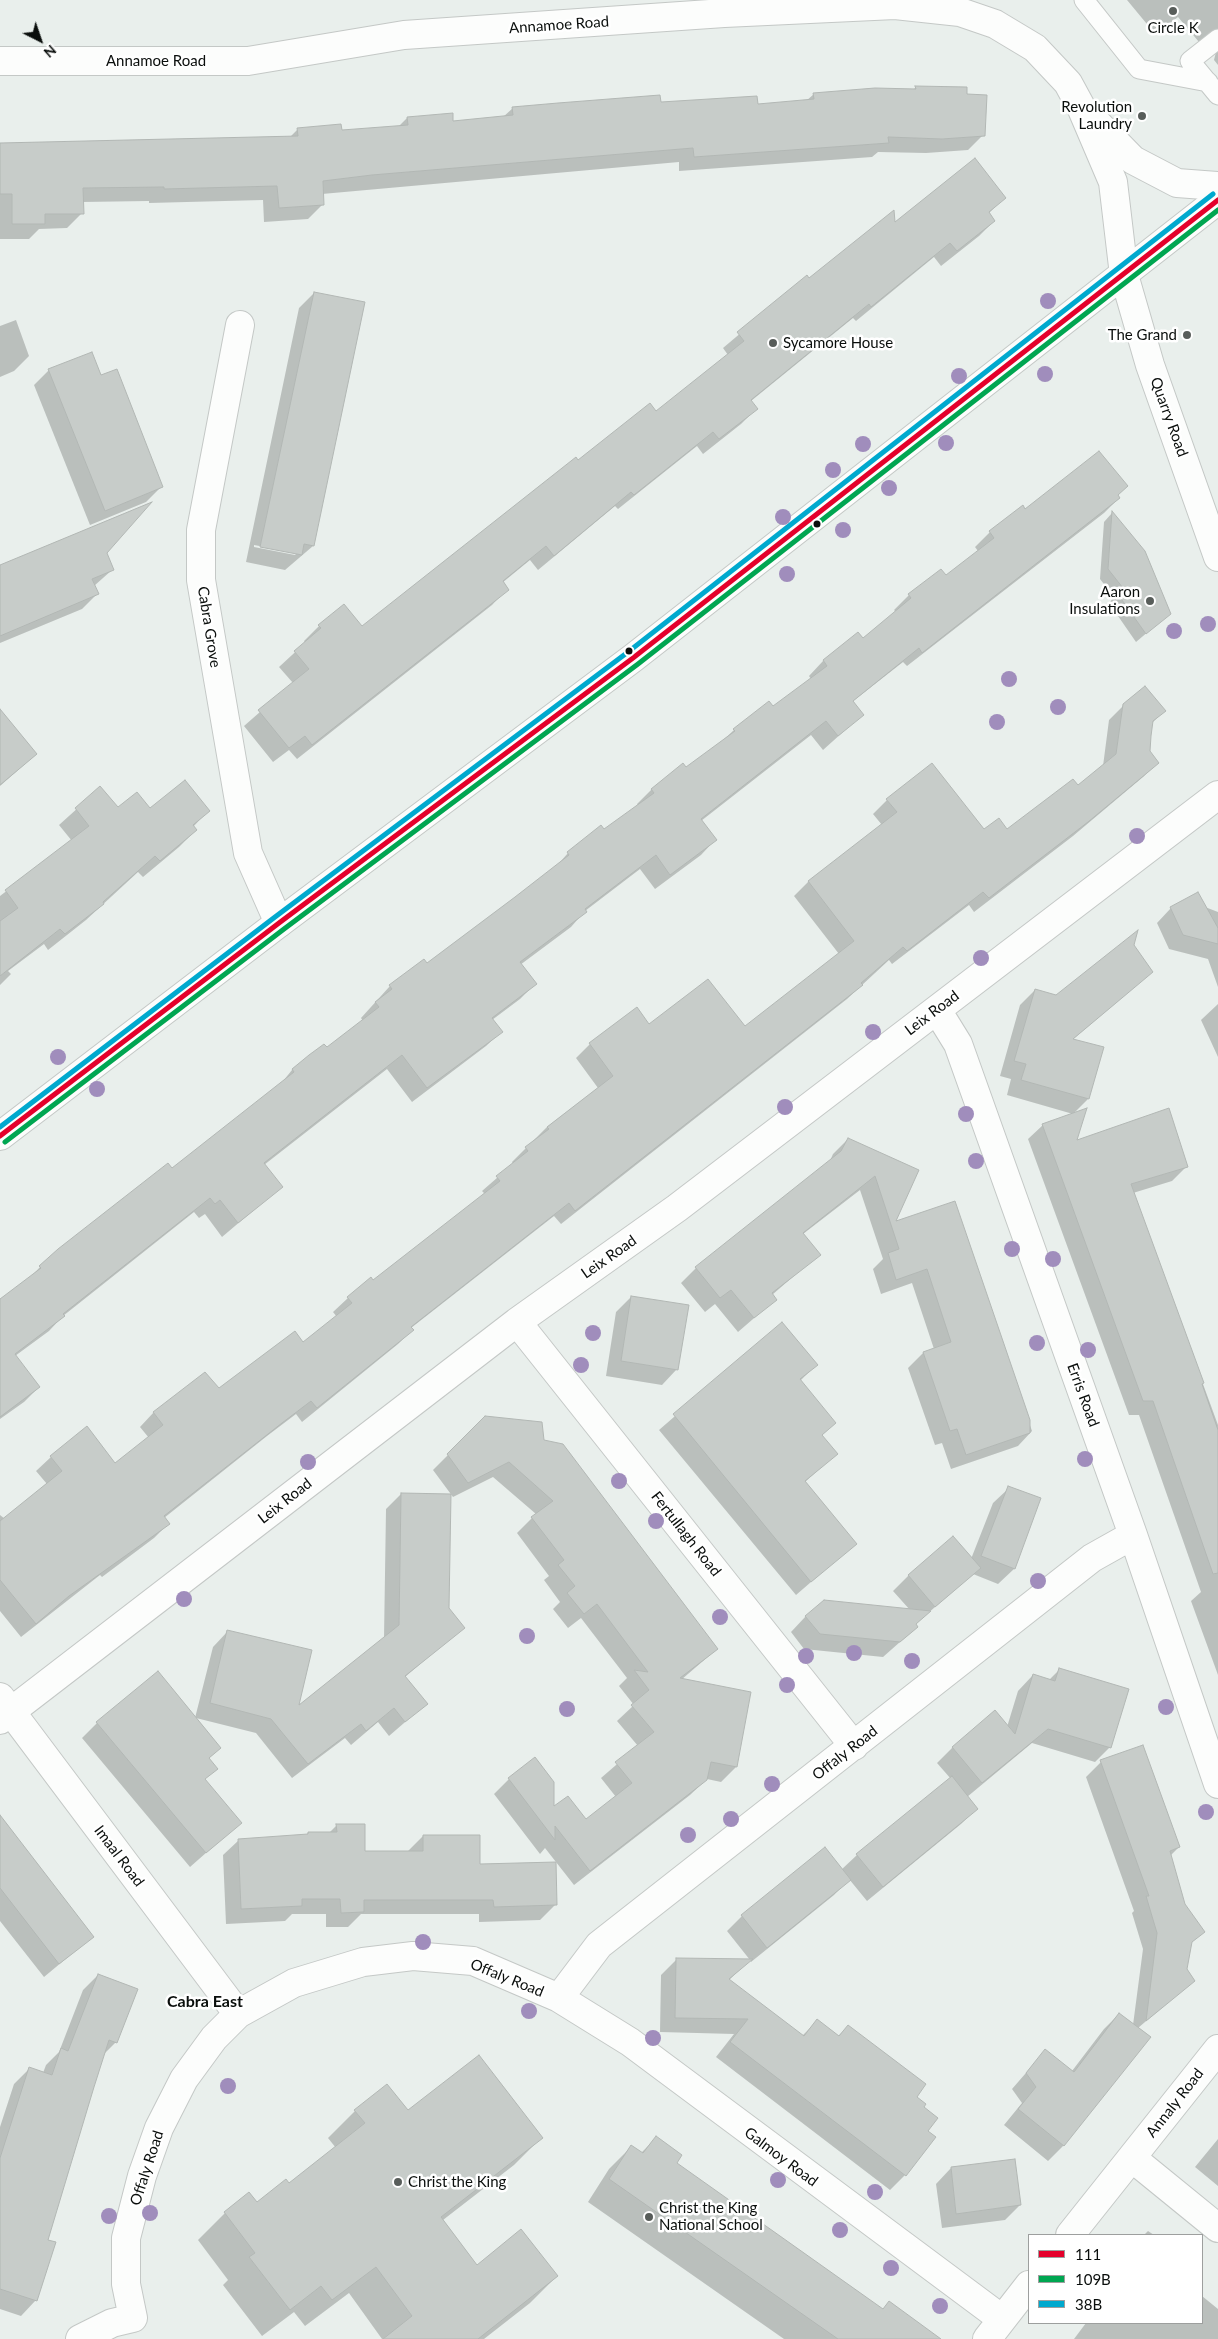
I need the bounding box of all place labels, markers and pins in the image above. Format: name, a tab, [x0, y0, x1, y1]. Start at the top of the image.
marker: Circle K	[1167, 5, 1179, 17]
place label: Circle K	[1147, 19, 1199, 37]
place label: Revolution Laundry	[1061, 98, 1132, 133]
marker: Revolution Laundry	[1136, 110, 1148, 122]
place label: The Grand	[1108, 326, 1177, 344]
marker: The Grand	[1181, 329, 1193, 341]
place label: Sycamore House	[783, 334, 893, 352]
marker: Sycamore House	[767, 337, 779, 349]
unlabelled marker	[812, 519, 822, 529]
place label: Aaron Insulations	[1069, 583, 1140, 618]
marker: Aaron Insulations	[1144, 595, 1156, 607]
unlabelled marker	[624, 646, 634, 656]
place label: Christ the King	[408, 2173, 506, 2191]
marker: Christ the King	[392, 2176, 404, 2188]
place label: Christ the King National School	[659, 2199, 763, 2234]
marker: Christ the King National School	[643, 2211, 655, 2223]

